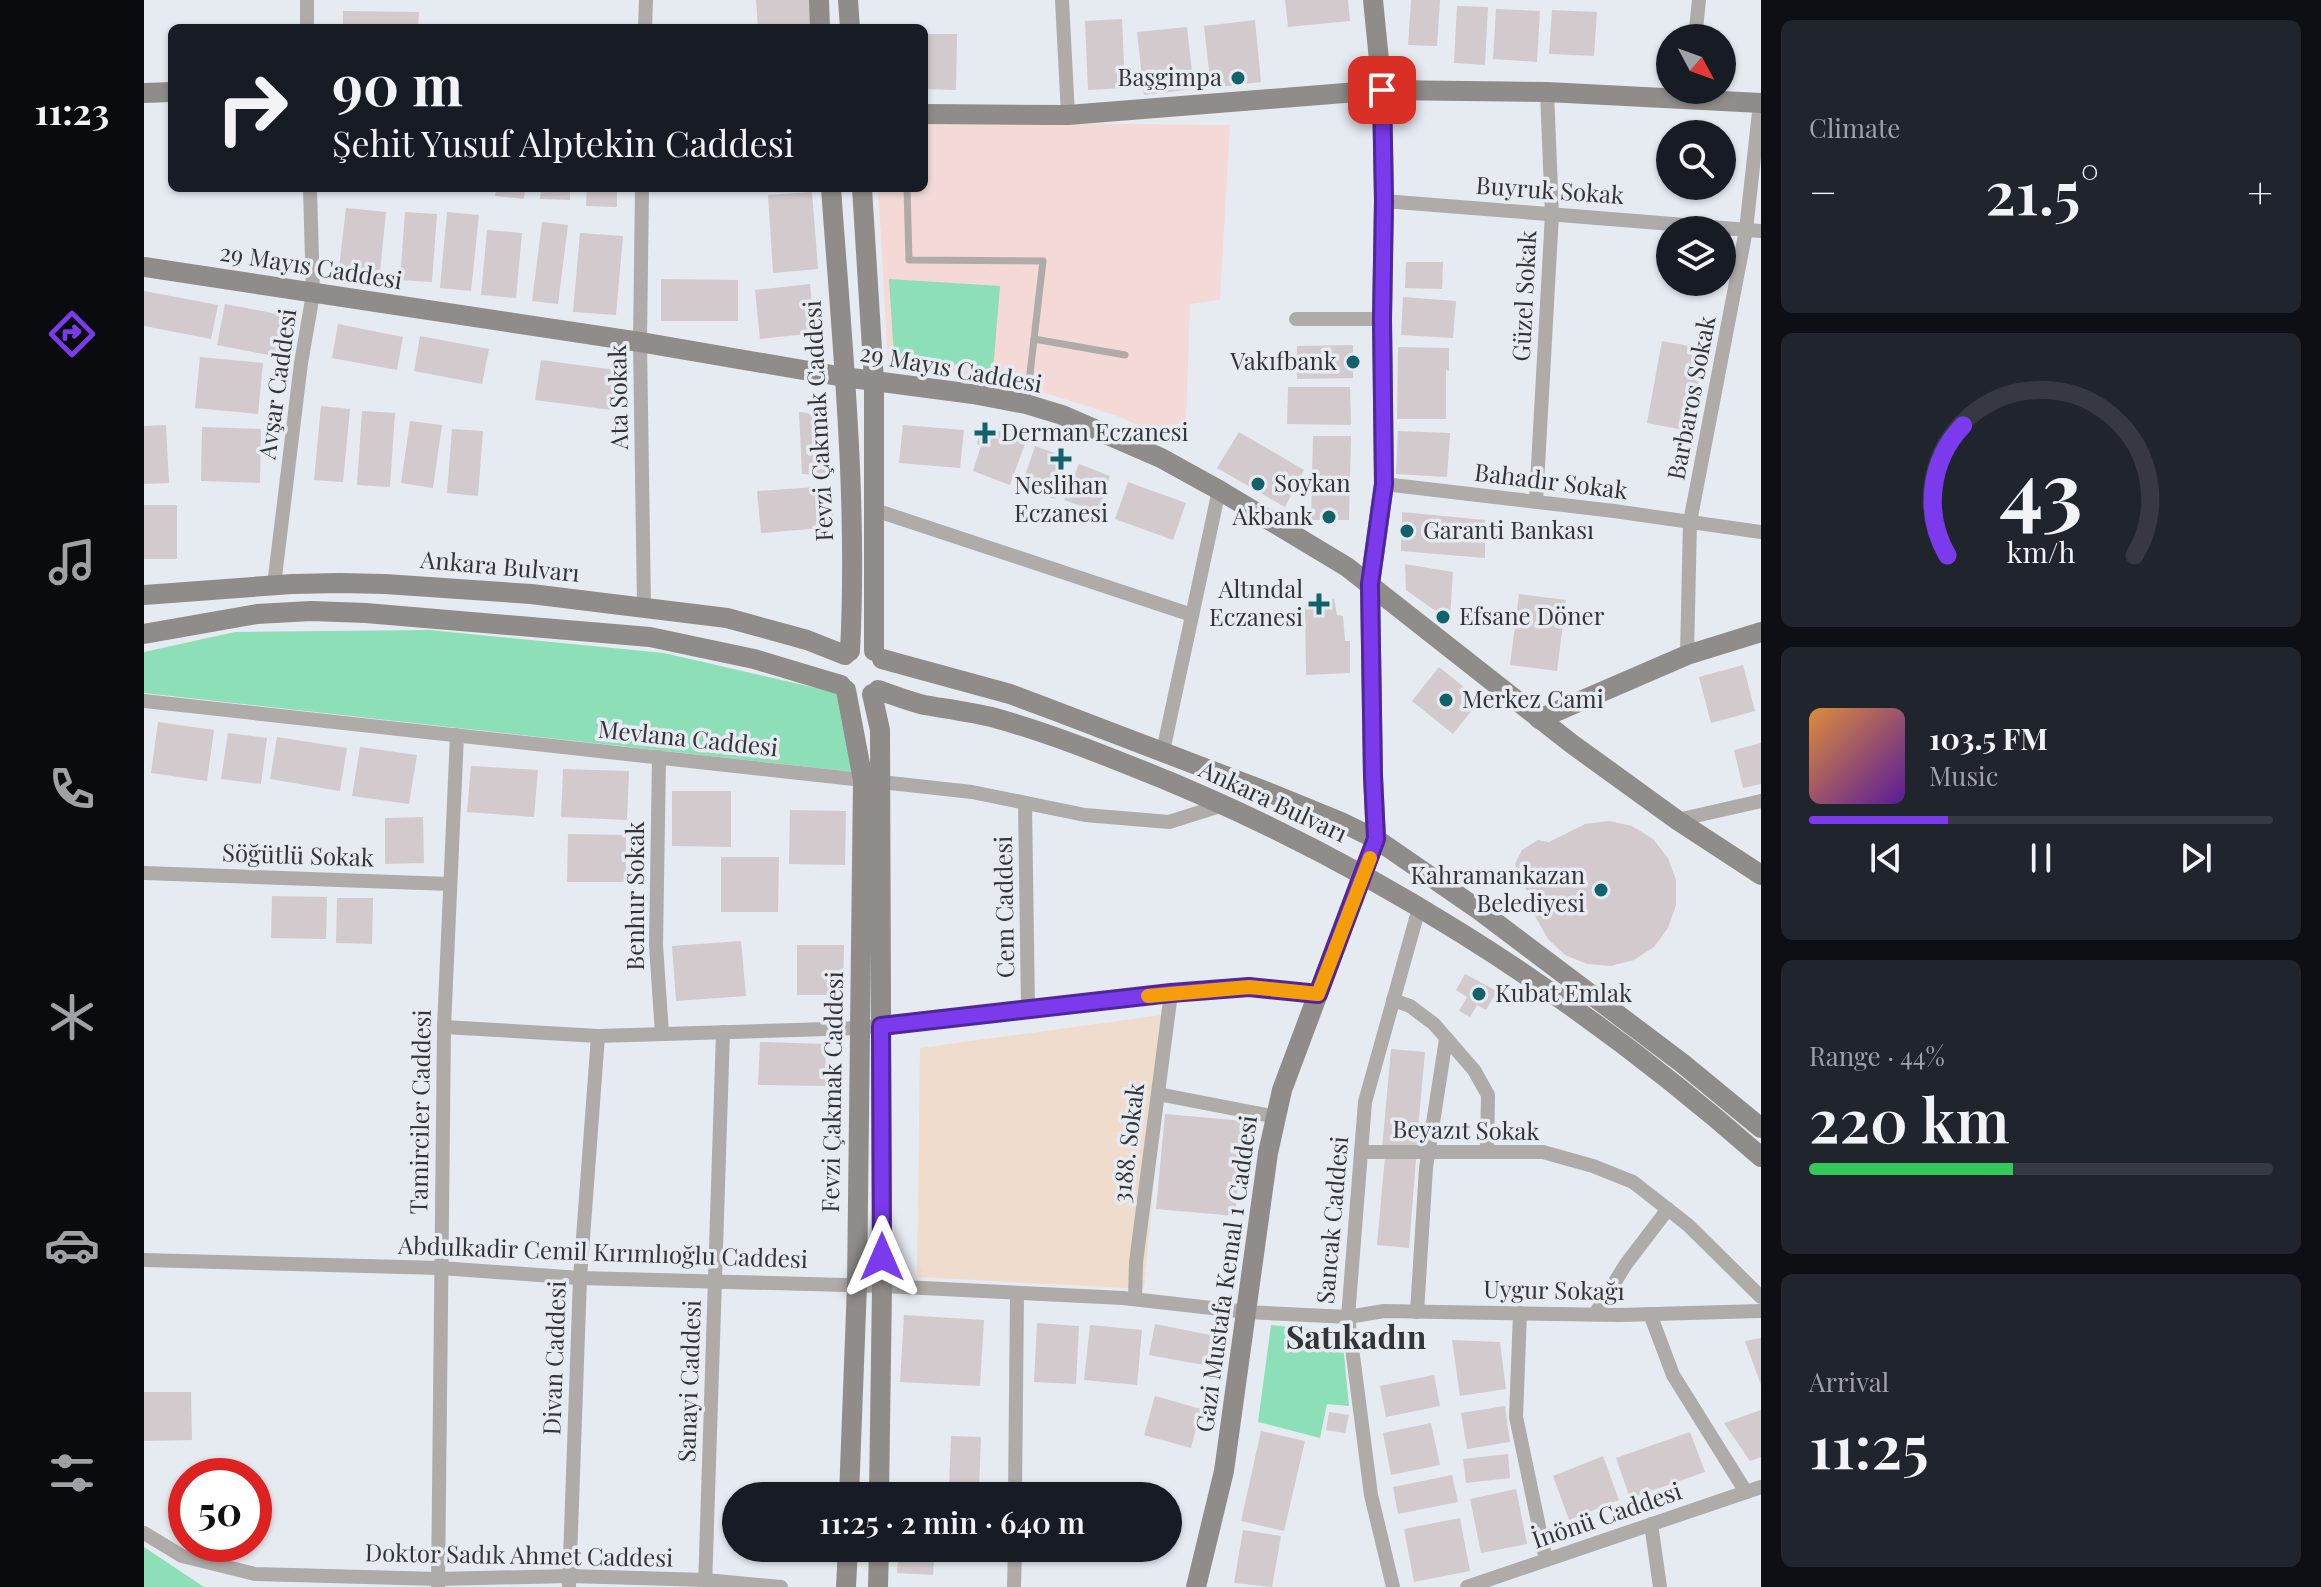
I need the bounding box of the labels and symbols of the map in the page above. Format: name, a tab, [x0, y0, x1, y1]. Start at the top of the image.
north arrow	[1656, 24, 1736, 104]
pin	[1348, 56, 1416, 124]
place label: Başgimpa	[1117, 60, 1222, 92]
marker: Başgimpa	[1229, 69, 1247, 87]
street label: Buyruk Sokak	[1475, 168, 1626, 210]
street label: Güzel Sokak	[1504, 229, 1542, 362]
street label: 29 Mayıs Caddesi	[218, 235, 405, 295]
street label: Fevzi Çakmak Caddesi	[795, 300, 839, 542]
street label: Avşar Caddesi	[249, 306, 302, 462]
street label: Barbaros Sokak	[1658, 312, 1722, 482]
street label: 29 Mayıs Caddesi	[858, 335, 1045, 399]
street label: Ata Sokak	[600, 343, 634, 451]
place label: Vakıfbank	[1229, 344, 1338, 376]
marker: Vakıfbank	[1344, 353, 1362, 371]
place label: Derman Eczanesi	[1001, 415, 1189, 447]
marker: Derman Eczanesi	[976, 424, 994, 442]
marker: Neslihan Eczanesi	[1052, 450, 1070, 468]
street label: Bahadır Sokak	[1473, 455, 1630, 505]
place label: Soykan	[1274, 466, 1351, 498]
place label: Neslihan Eczanesi	[1014, 468, 1108, 528]
marker: Soykan	[1249, 475, 1267, 493]
place label: Akbank	[1231, 499, 1314, 531]
marker: Akbank	[1320, 508, 1338, 526]
place label: Garanti Bankası	[1423, 513, 1594, 545]
marker: Garanti Bankası	[1398, 522, 1416, 540]
street label: Ankara Bulvarı	[418, 542, 581, 588]
place label: Altındal Eczanesi	[1209, 572, 1303, 632]
marker: Altındal Eczanesi	[1310, 595, 1328, 613]
place label: Efsane Döner	[1459, 599, 1605, 631]
marker: Efsane Döner	[1434, 608, 1452, 626]
place label: Merkez Cami	[1462, 682, 1604, 714]
marker: Merkez Cami	[1437, 691, 1455, 709]
street label: Mevlana Caddesi	[597, 712, 780, 762]
street label: Ankara Bulvarı	[1194, 752, 1353, 848]
street label: Benhur Sokak	[618, 820, 650, 971]
street label: Söğütlü Sokak	[222, 835, 375, 873]
street label: Cem Caddesi	[986, 836, 1020, 978]
place label: Kahramankazan Belediyesi	[1410, 858, 1585, 918]
marker: Kahramankazan Belediyesi	[1592, 881, 1610, 899]
street label: Fevzi Çakmak Caddesi	[813, 971, 849, 1213]
place label: Kubat Emlak	[1495, 976, 1633, 1008]
marker: Kubat Emlak	[1470, 985, 1488, 1003]
street label: Tamirciler Caddesi	[401, 1009, 437, 1215]
street label: 3188. Sokak	[1104, 1080, 1150, 1205]
street label: Beyazıt Sokak	[1392, 1112, 1541, 1146]
street label: Gazi Mustafa Kemal 1 Caddesi	[1187, 1113, 1263, 1434]
street label: Sancak Caddesi	[1308, 1135, 1354, 1305]
position arrow	[840, 1215, 924, 1299]
street label: Abdulkadir Cemil Kırımlıoğlu Caddesi	[397, 1228, 808, 1274]
street label: Uygur Sokağı	[1483, 1272, 1625, 1306]
street label: Divan Caddesi	[534, 1280, 572, 1436]
street label: Sanayi Caddesi	[669, 1299, 707, 1463]
district label: Satıkadın	[1286, 1314, 1427, 1357]
speed limit sign: 50	[168, 1458, 272, 1562]
street label: İnönü Caddesi	[1527, 1474, 1685, 1555]
street label: Doktor Sadık Ahmet Caddesi	[365, 1535, 673, 1573]

